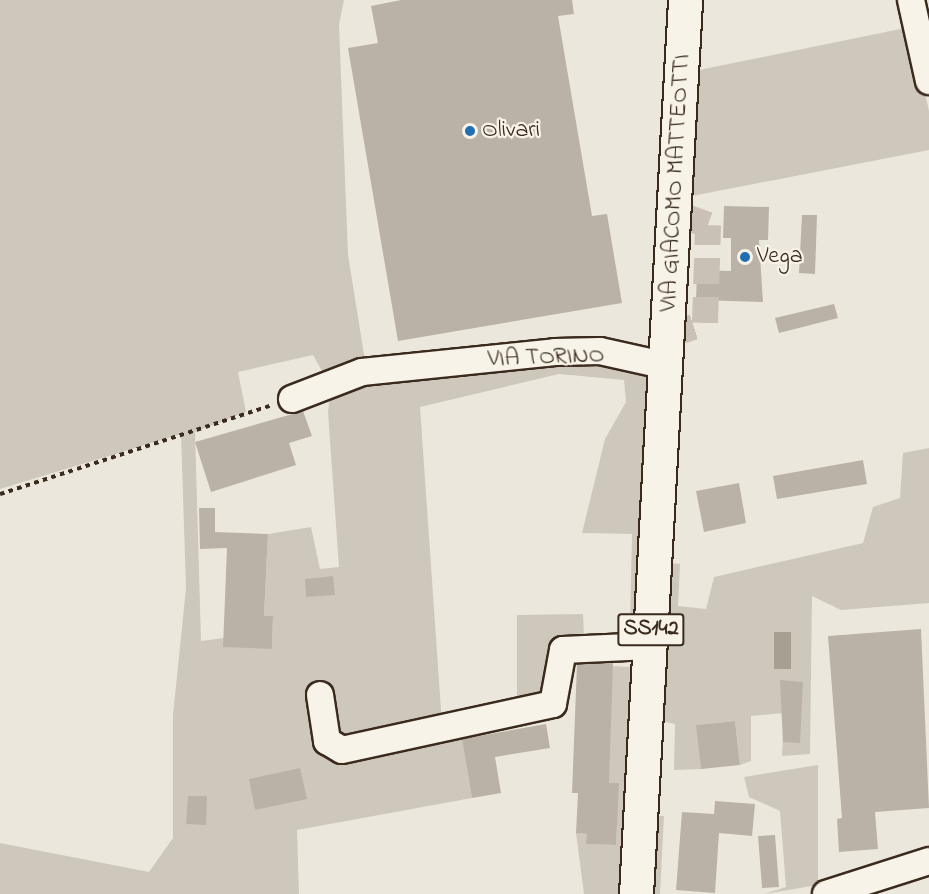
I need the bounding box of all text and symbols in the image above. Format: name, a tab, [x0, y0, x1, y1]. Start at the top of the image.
street label: VIA GIACOMO MATTEOTTI	[655, 53, 697, 313]
place label: Olivari	[482, 117, 540, 145]
marker: Olivari	[463, 124, 477, 138]
place label: Vega	[757, 243, 803, 271]
marker: Vega	[738, 250, 752, 264]
street label: VIA TORINO	[487, 342, 605, 374]
road number: SS142	[616, 611, 686, 649]

